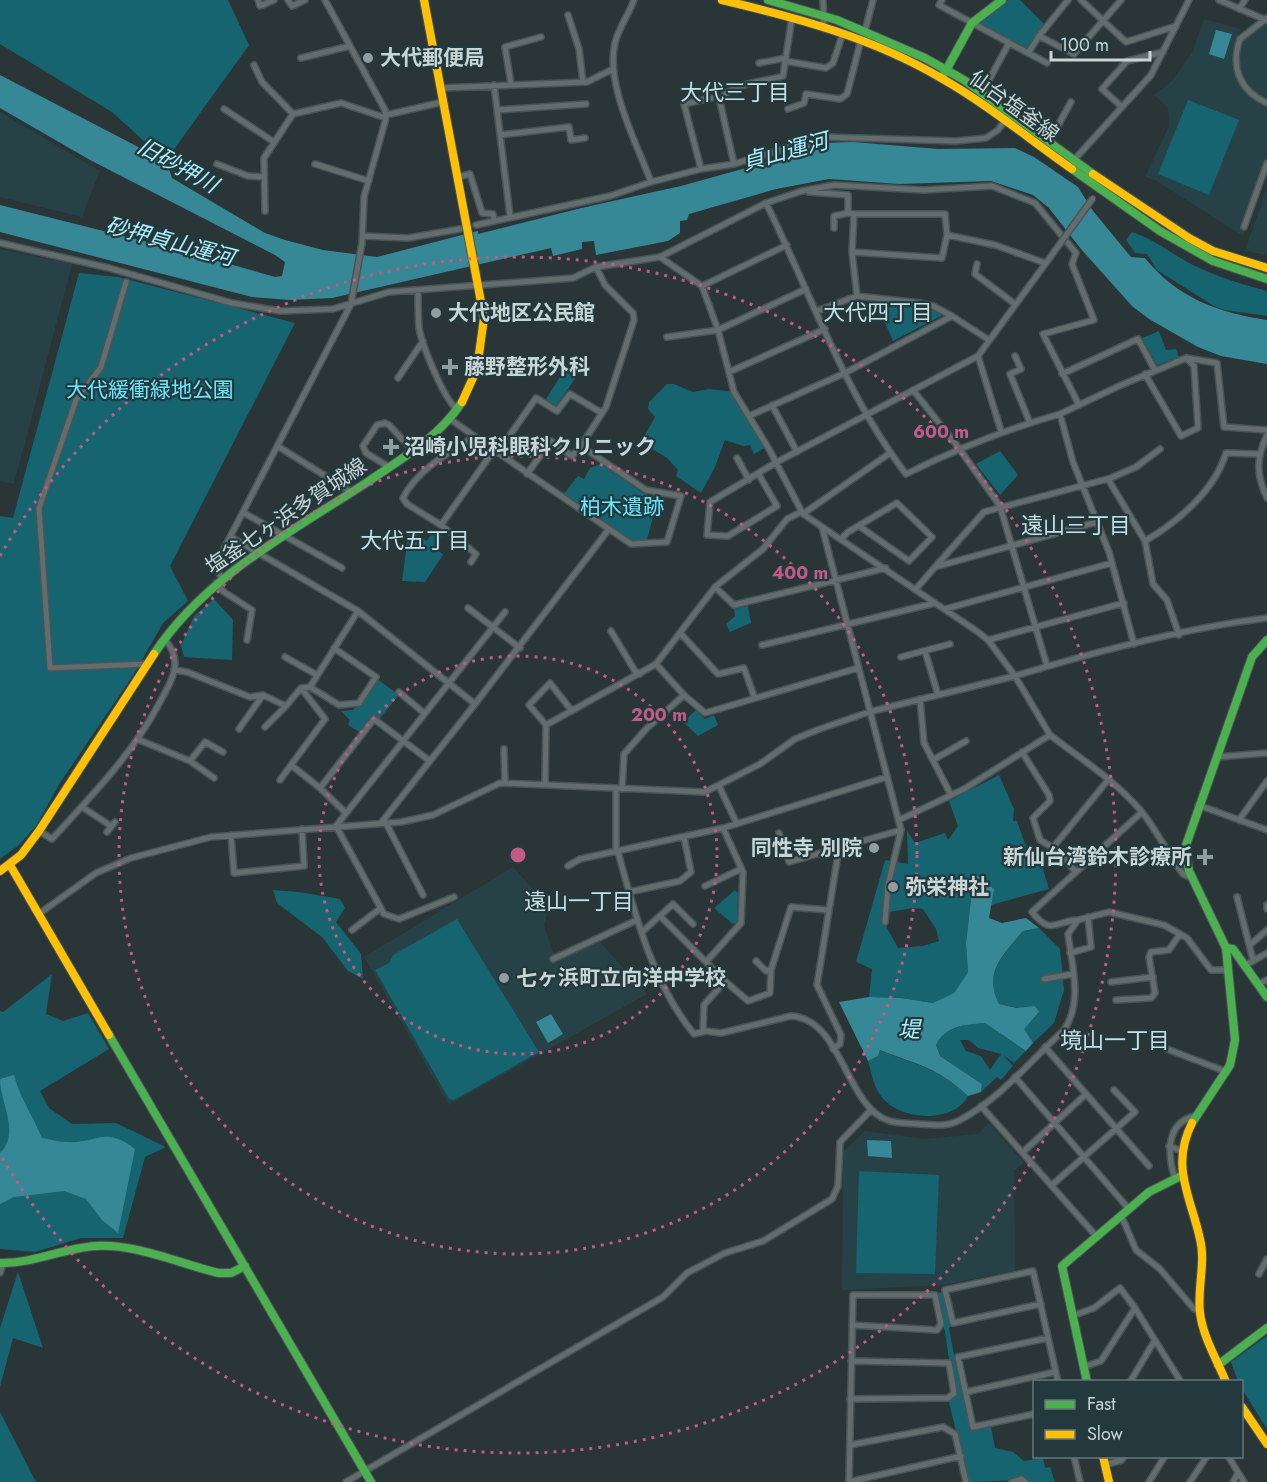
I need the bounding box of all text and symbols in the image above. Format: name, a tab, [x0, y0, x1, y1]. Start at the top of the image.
scale bar	[1051, 24, 1150, 62]
text: 100 m	[1060, 32, 1109, 58]
place label: 大代郵便局	[380, 43, 485, 73]
marker: 大代郵便局	[361, 51, 375, 65]
street label: 仙台塩釜線	[963, 63, 1065, 149]
district label: 大代三丁目	[680, 76, 790, 108]
water label: 貞山運河	[738, 123, 835, 178]
water label: 旧砂押川	[132, 130, 226, 201]
water label: 砂押貞山運河	[102, 208, 242, 275]
district label: 大代四丁目	[823, 296, 933, 328]
place label: 大代地区公民館	[448, 298, 595, 328]
marker: 大代地区公民館	[429, 306, 443, 320]
place label: 藤野整形外科	[464, 352, 590, 382]
marker: 藤野整形外科	[441, 358, 459, 376]
park label: 大代緩衝緑地公園	[66, 375, 234, 405]
text: 600 m	[913, 419, 969, 445]
place label: 沼崎小児科眼科クリニック	[404, 432, 656, 462]
marker: 沼崎小児科眼科クリニック	[382, 438, 400, 456]
street label: 塩釜七ヶ浜多賀城線	[199, 451, 373, 581]
park label: 柏木遺跡	[580, 492, 664, 522]
district label: 遠山三丁目	[1021, 509, 1131, 541]
district label: 大代五丁目	[360, 524, 470, 556]
text: 400 m	[772, 560, 828, 586]
text: 200 m	[631, 702, 687, 728]
place label: 同性寺 別院	[751, 833, 862, 863]
marker: 同性寺 別院	[867, 841, 881, 855]
place label: 新仙台湾鈴木診療所	[1003, 842, 1192, 872]
centre of rings	[508, 845, 528, 865]
marker: 新仙台湾鈴木診療所	[1196, 848, 1214, 866]
place label: 弥栄神社	[905, 872, 989, 902]
marker: 弥栄神社	[886, 880, 900, 894]
district label: 遠山一丁目	[524, 885, 634, 917]
place label: 七ヶ浜町立向洋中学校	[516, 963, 726, 993]
marker: 七ヶ浜町立向洋中学校	[497, 971, 511, 985]
water label: 堤	[898, 1013, 922, 1045]
district label: 境山一丁目	[1060, 1024, 1170, 1056]
legend	[1033, 1380, 1243, 1458]
text: Fast	[1087, 1391, 1116, 1417]
text: Slow	[1087, 1421, 1124, 1447]

